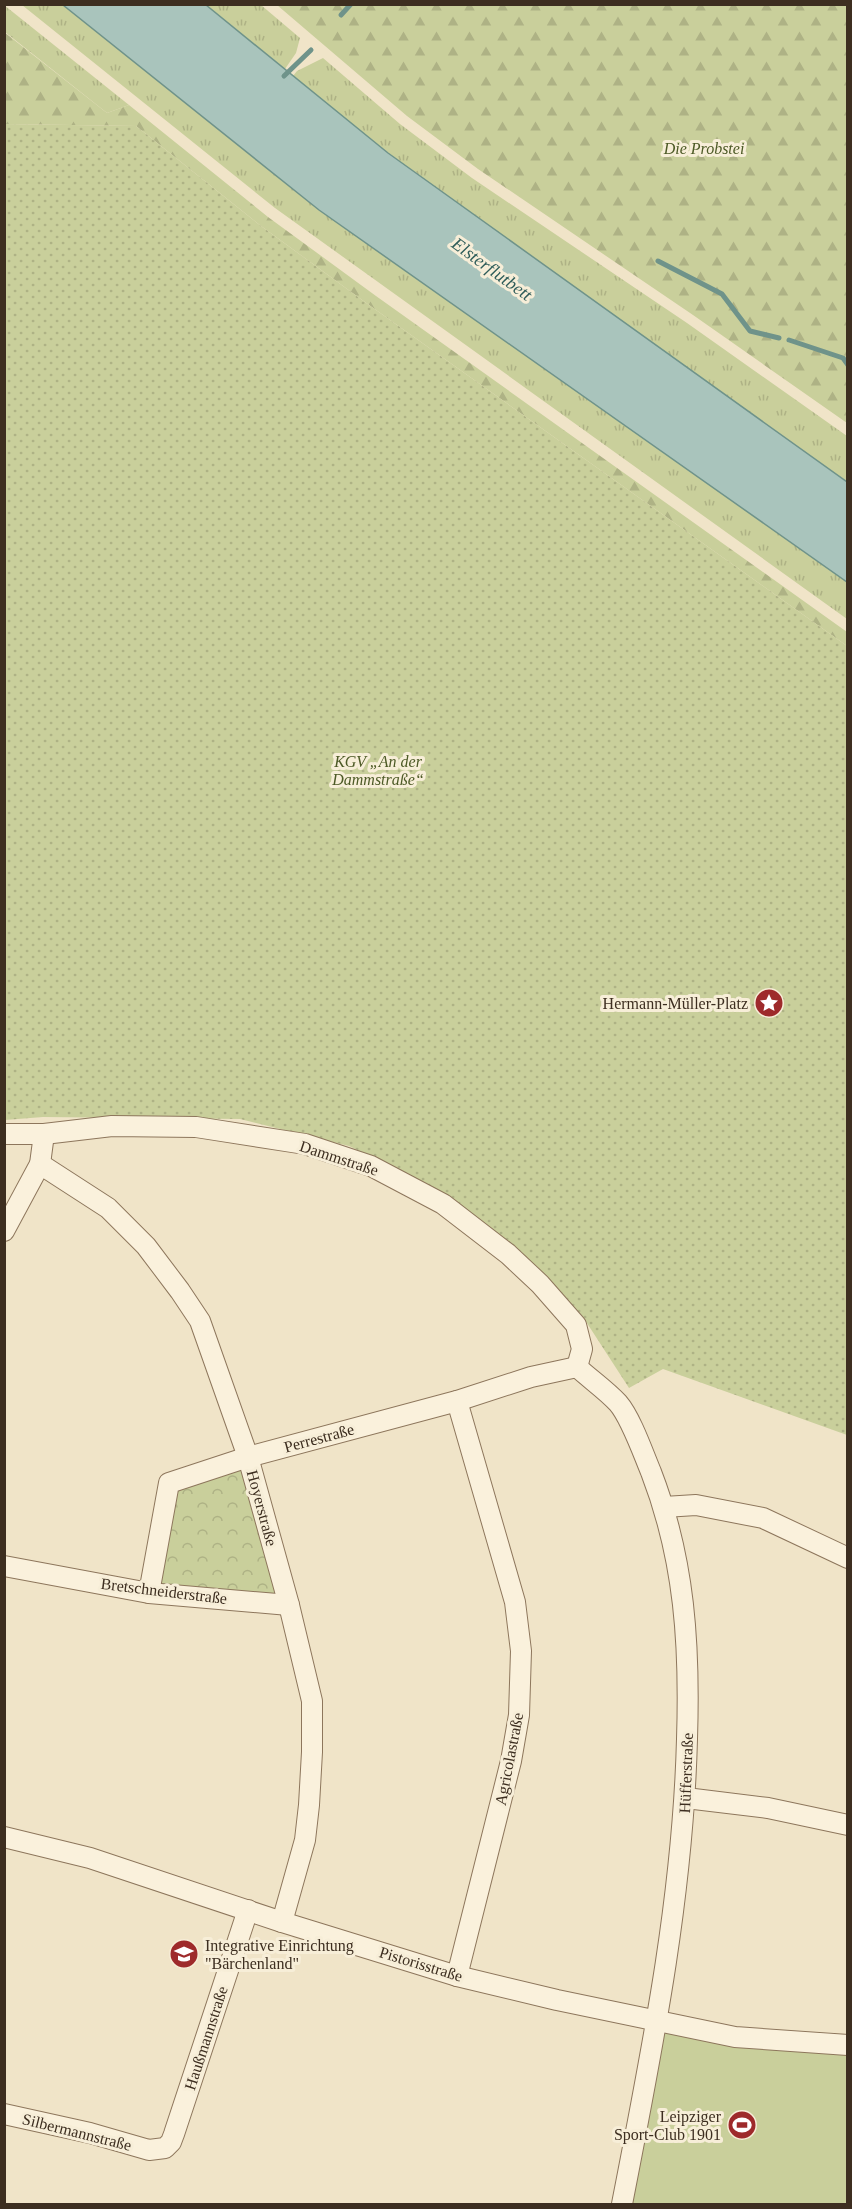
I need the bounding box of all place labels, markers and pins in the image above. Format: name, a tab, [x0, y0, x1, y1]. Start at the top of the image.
place icon: Hermann-Müller-Platz	[753, 987, 785, 1019]
place label: Hermann-Müller-Platz	[603, 995, 748, 1012]
place label: Integrative Einrichtung "Bärchenland"	[205, 1937, 354, 1972]
school or university icon: Integrative Einrichtung "Bärchenland"	[168, 1938, 200, 1970]
place label: Leipziger Sport-Club 1901	[614, 2108, 722, 2144]
sports icon: Leipziger Sport-Club 1901	[726, 2109, 758, 2141]

